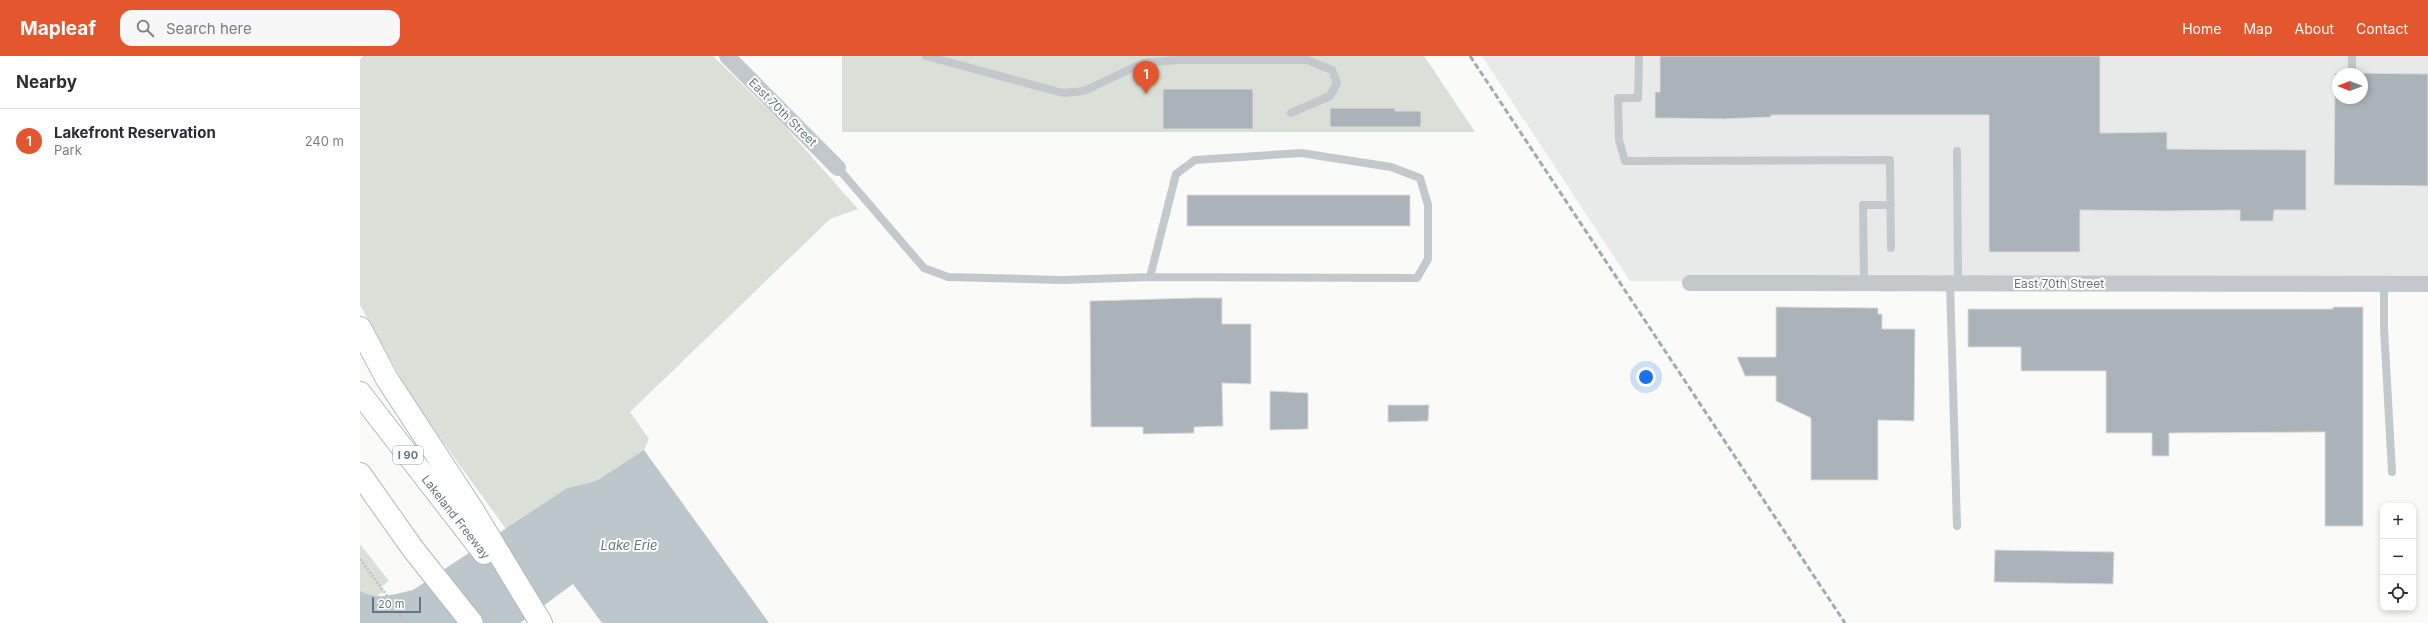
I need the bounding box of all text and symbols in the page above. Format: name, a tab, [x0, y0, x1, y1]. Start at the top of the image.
search box	[120, 10, 400, 46]
text: Mapleaf	[20, 17, 96, 40]
icon: search	[134, 17, 156, 39]
text: Search here	[166, 19, 252, 38]
text: Home	[2182, 20, 2221, 37]
text: Map	[2243, 20, 2273, 37]
text: About	[2295, 20, 2334, 37]
text: Contact	[2356, 20, 2408, 37]
pin: 1	[1133, 61, 1159, 94]
north arrow	[2332, 68, 2368, 104]
text: Nearby	[16, 72, 77, 92]
street label: East 70th Street	[746, 75, 820, 149]
text: Lakefront Reservation	[54, 123, 216, 142]
text: 1	[26, 133, 32, 149]
text: 240 m	[305, 133, 344, 149]
text: Park	[54, 142, 82, 158]
street label: East 70th Street	[2014, 276, 2104, 291]
your location	[1636, 367, 1656, 387]
road number: I 90	[393, 446, 423, 464]
street label: Lakeland Freeway	[419, 472, 494, 562]
map controls	[2380, 503, 2416, 611]
button: +	[2380, 503, 2416, 539]
water label: Lake Erie	[601, 537, 657, 553]
button: −	[2380, 539, 2416, 575]
button: locate	[2380, 575, 2416, 611]
scale bar	[372, 595, 421, 614]
text: 20 m	[378, 597, 404, 611]

